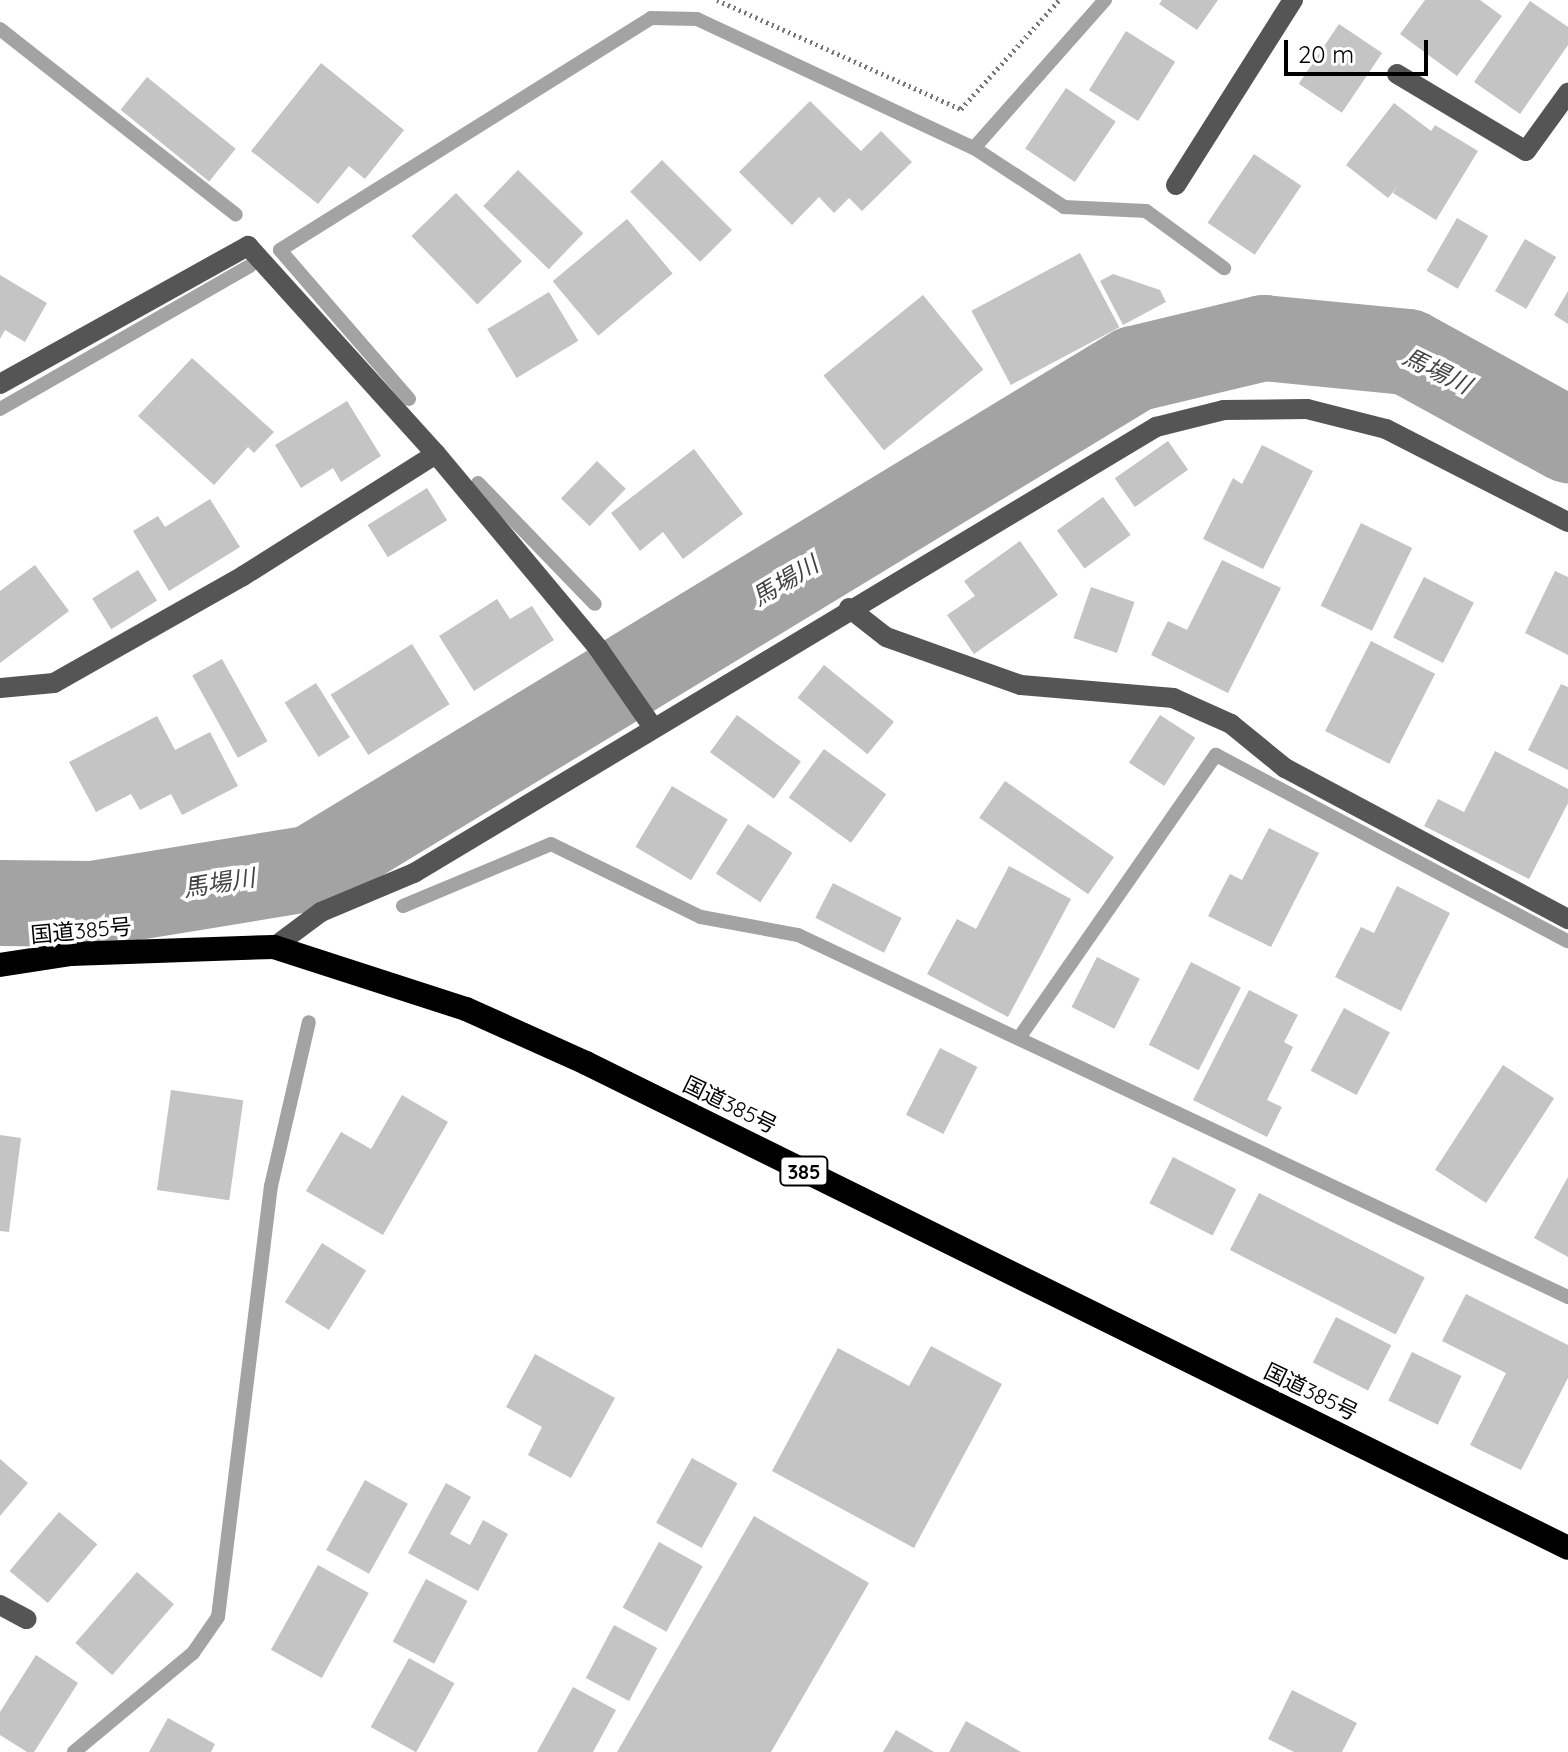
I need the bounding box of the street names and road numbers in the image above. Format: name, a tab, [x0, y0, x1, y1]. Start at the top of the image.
street label: 国道385号	[29, 913, 133, 949]
street label: 国道385号	[679, 1071, 781, 1139]
road number: 385	[778, 1155, 830, 1187]
street label: 国道385号	[1260, 1358, 1362, 1426]

